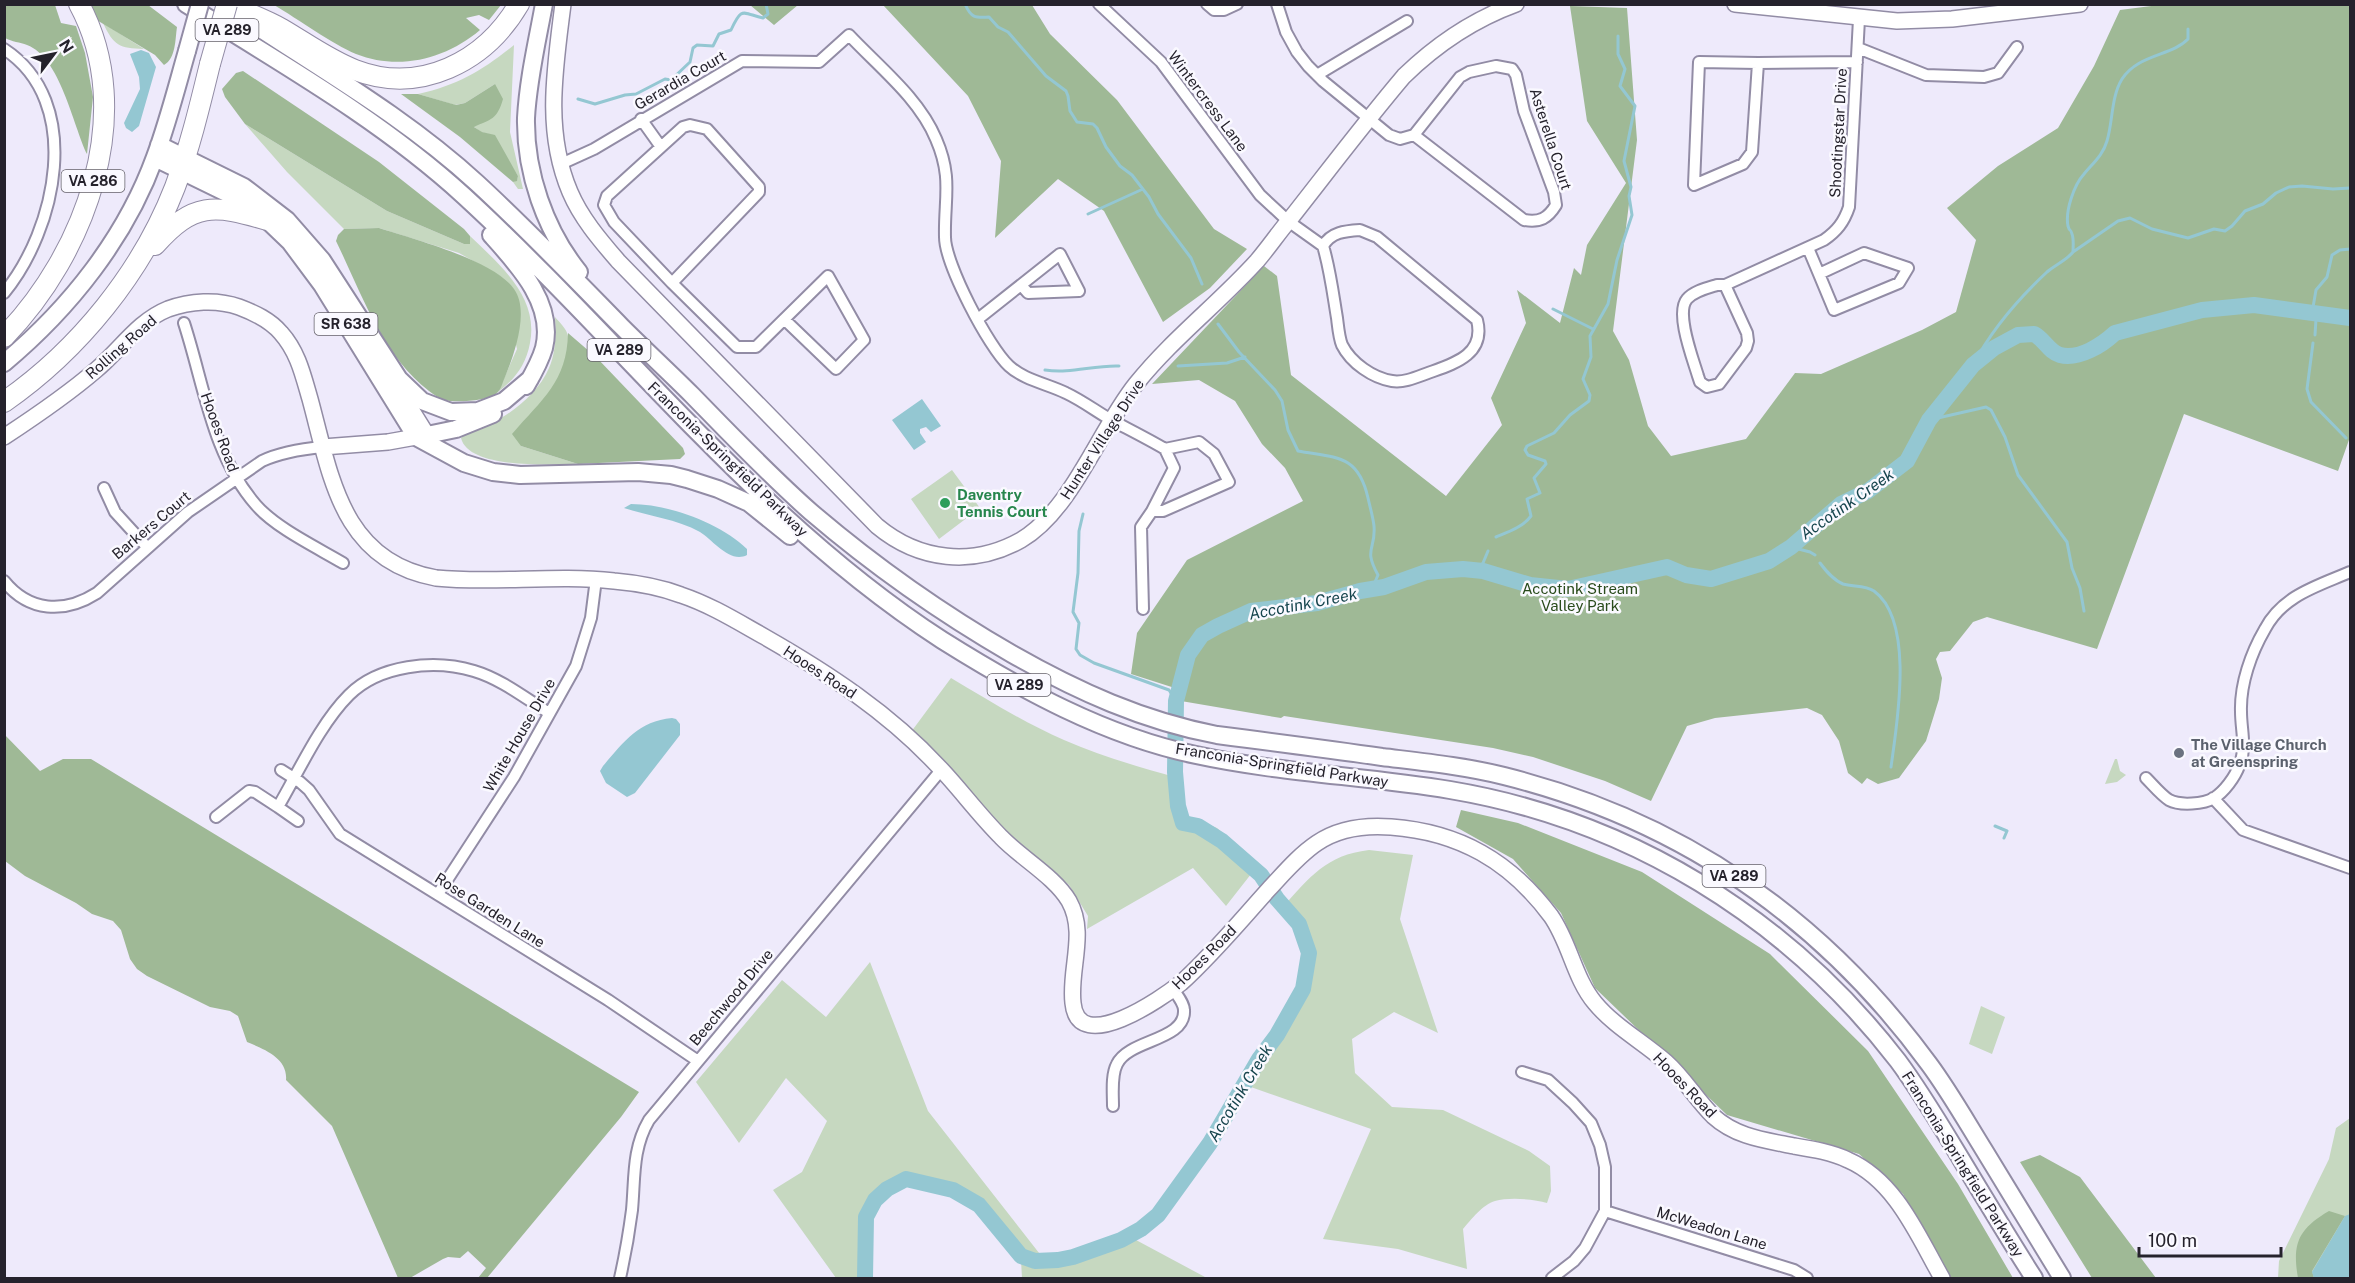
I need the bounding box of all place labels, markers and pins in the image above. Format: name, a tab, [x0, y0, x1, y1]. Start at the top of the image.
place label: Daventry Tennis Court	[957, 486, 1047, 520]
marker: Daventry Tennis Court	[938, 496, 952, 510]
place label: The Village Church at Greenspring	[2191, 736, 2327, 770]
marker: The Village Church at Greenspring	[2172, 746, 2186, 760]

